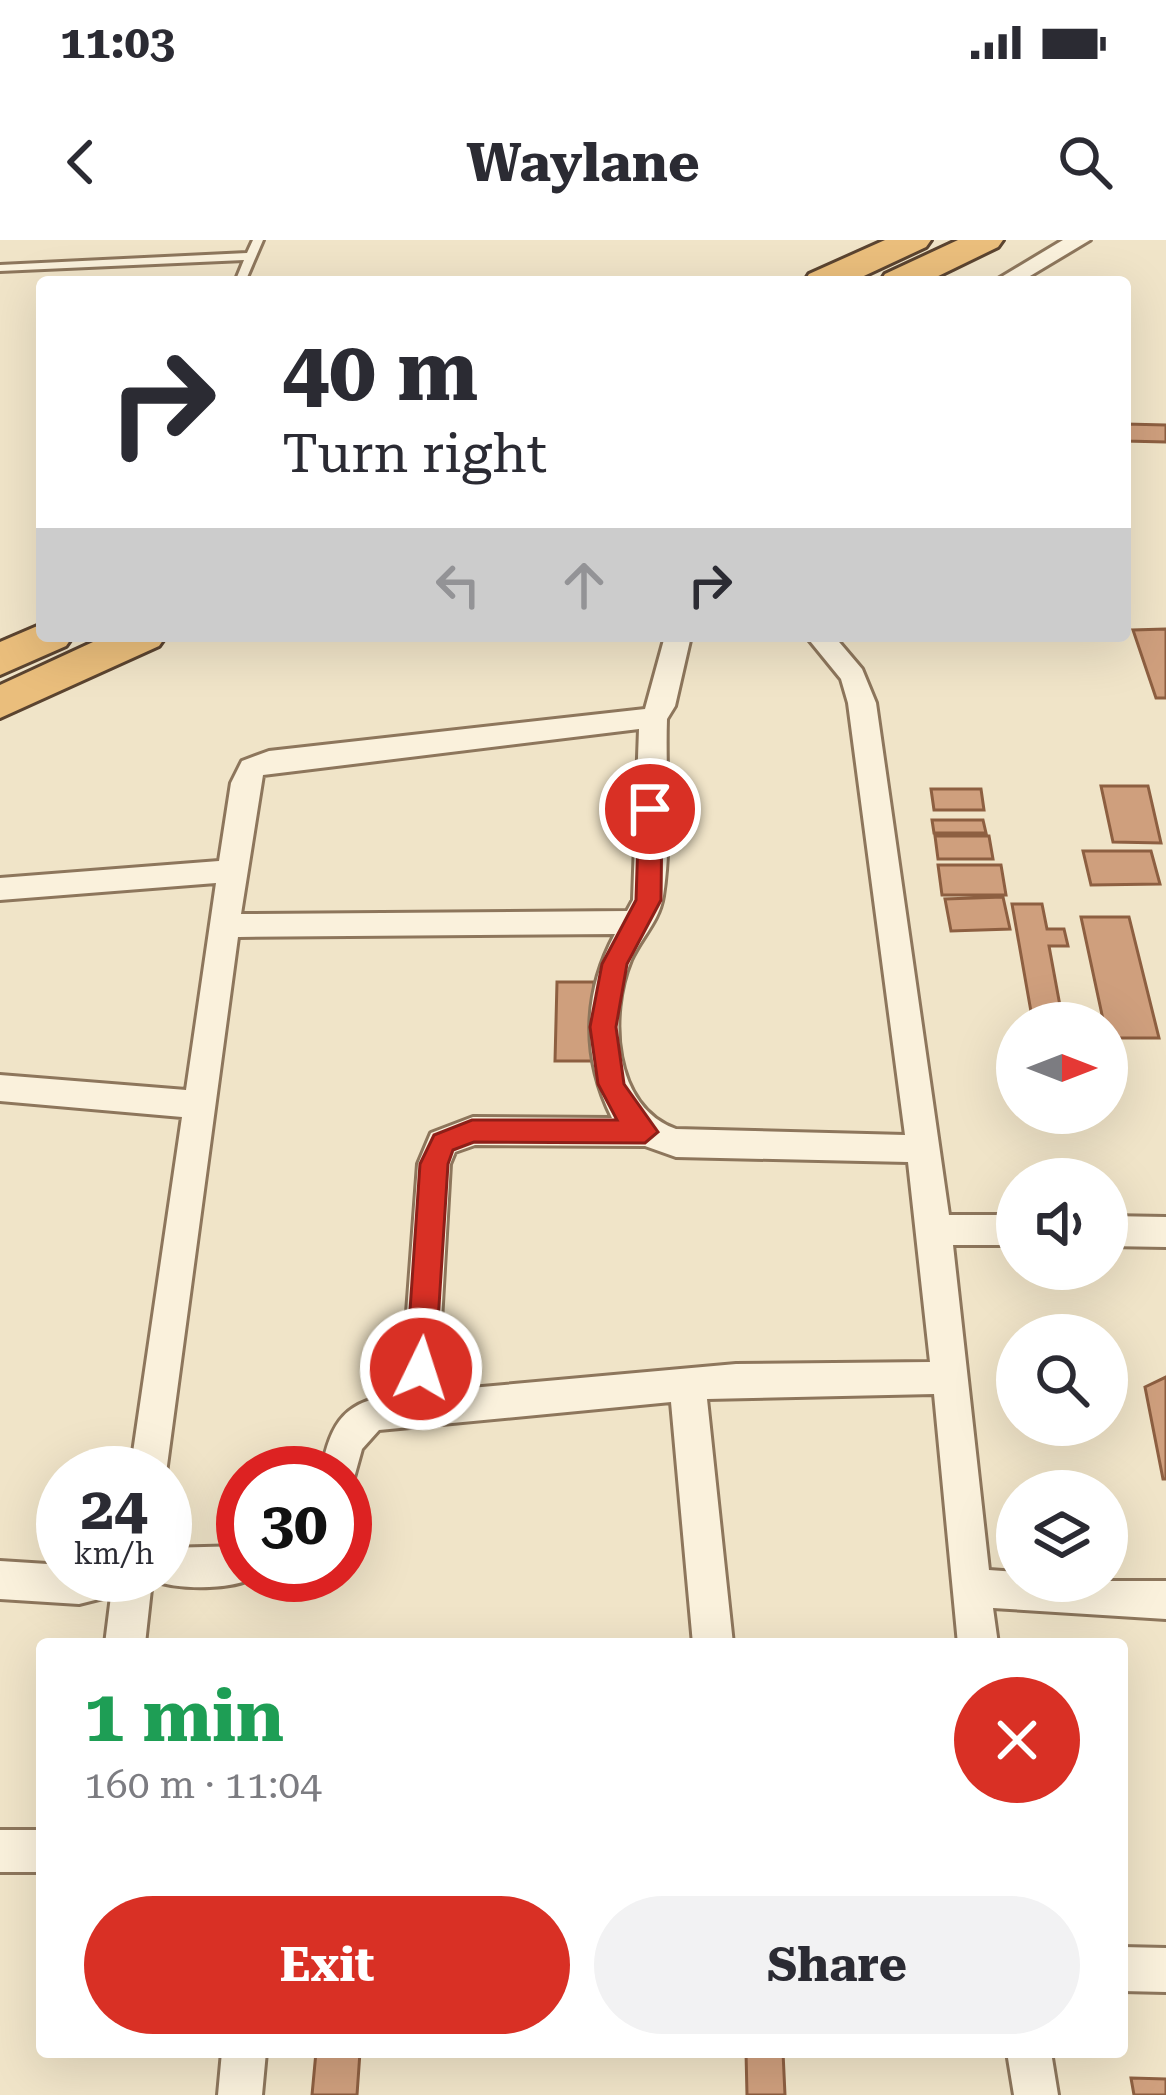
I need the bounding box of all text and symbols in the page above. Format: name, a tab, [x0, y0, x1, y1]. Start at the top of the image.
text: 11:03	[60, 16, 175, 69]
icon: back	[48, 129, 114, 195]
icon: search	[1052, 129, 1118, 195]
text: Waylane	[466, 131, 700, 194]
text: 40 m	[282, 322, 478, 420]
icon: right	[84, 324, 240, 480]
text: Turn right	[282, 422, 547, 485]
icon: left	[425, 552, 491, 618]
icon: ahead	[551, 552, 617, 618]
icon: right	[677, 552, 743, 618]
pin	[599, 758, 701, 860]
icon: arrive	[617, 776, 683, 842]
north arrow	[996, 1002, 1128, 1134]
map controls	[996, 1002, 1128, 1602]
button: sound	[996, 1158, 1128, 1290]
position arrow	[358, 1306, 484, 1432]
button: search	[996, 1314, 1128, 1446]
speed limit sign: 30	[216, 1446, 372, 1602]
button: layers	[996, 1470, 1128, 1602]
text: 24	[80, 1473, 148, 1544]
text: km/h	[74, 1536, 154, 1571]
text: 1 min	[84, 1674, 284, 1759]
button: close	[954, 1677, 1080, 1803]
text: 160 m · 11:04	[84, 1762, 322, 1808]
button: Exit	[84, 1896, 570, 2034]
button: Share	[594, 1896, 1080, 2034]

